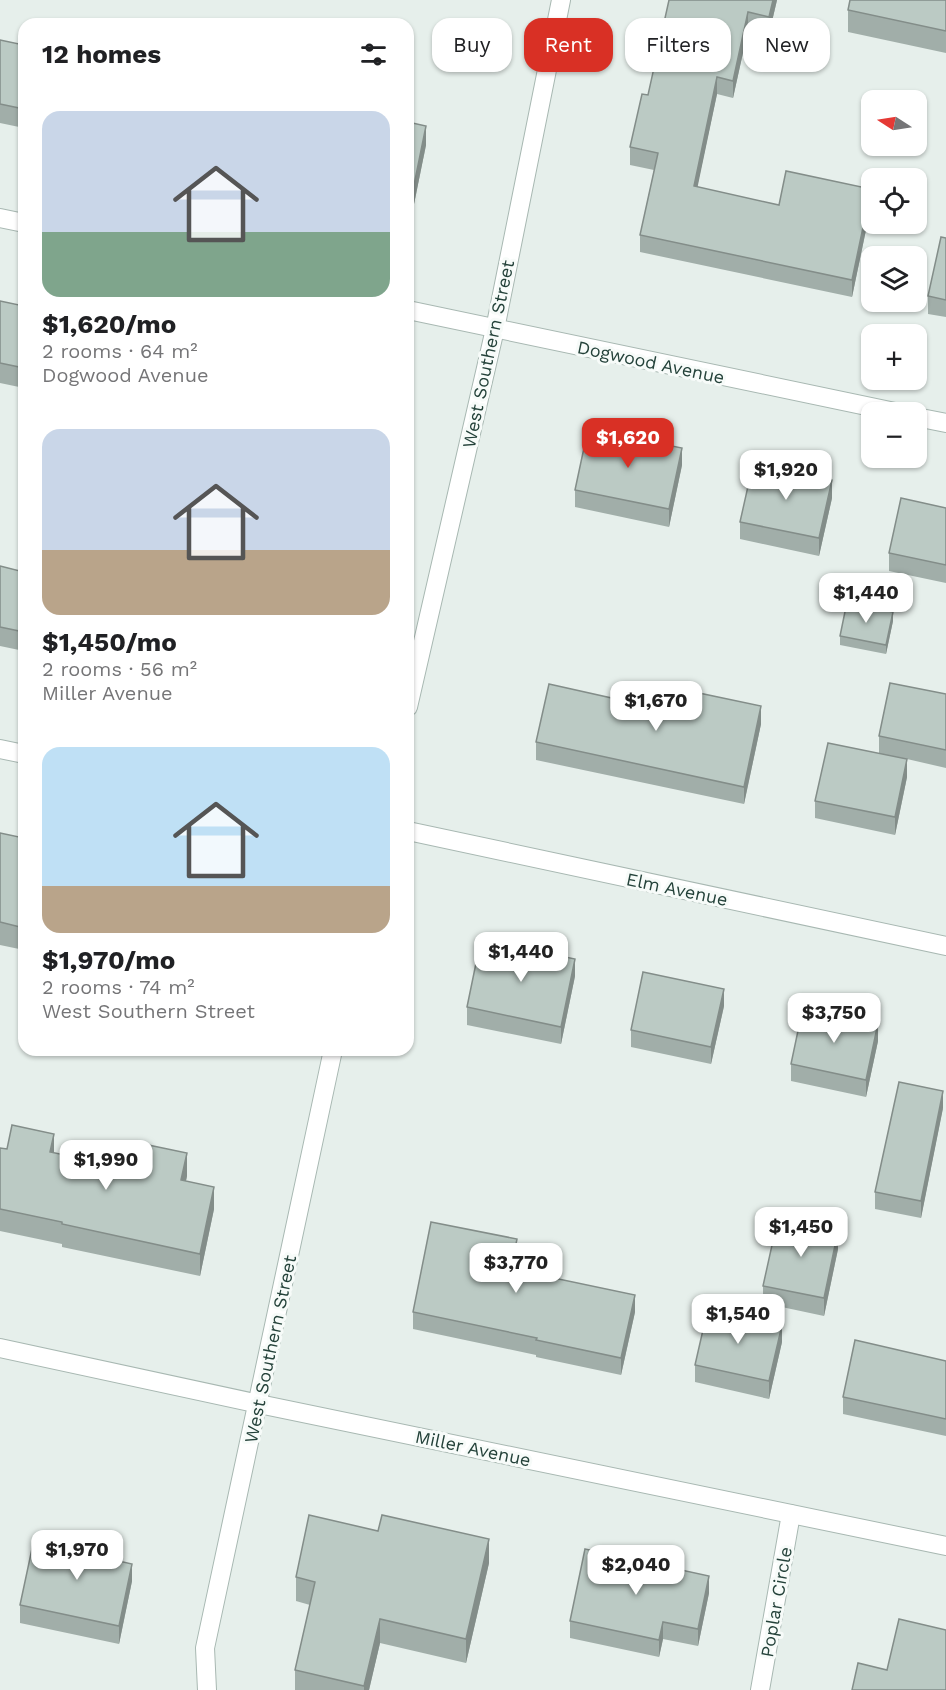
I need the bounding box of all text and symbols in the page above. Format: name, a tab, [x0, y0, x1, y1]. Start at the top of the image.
chip: Buy	[432, 18, 512, 72]
chip: Rent	[524, 18, 613, 72]
chip: Filters	[625, 18, 731, 72]
chip: New	[743, 18, 830, 72]
icon: filters	[357, 38, 390, 71]
text: 12 homes	[42, 39, 161, 69]
north arrow	[861, 90, 927, 156]
map controls	[861, 90, 927, 468]
icon: home	[162, 150, 270, 258]
button: locate	[861, 168, 927, 234]
button: layers	[861, 246, 927, 312]
street label: West Southern Street	[458, 258, 518, 450]
text: $1,620/mo	[42, 309, 176, 339]
button: +	[861, 324, 927, 390]
street label: Dogwood Avenue	[576, 336, 726, 388]
text: 2 rooms · 64 m²	[42, 339, 198, 363]
text: Dogwood Avenue	[42, 363, 209, 387]
button: −	[861, 402, 927, 468]
pin: $1,620	[579, 418, 677, 469]
text: $1,620	[596, 425, 660, 449]
pin: $1,920	[737, 450, 835, 501]
text: $1,920	[754, 457, 818, 481]
icon: home	[162, 468, 270, 576]
pin: $1,440	[817, 573, 915, 624]
text: $1,440	[833, 580, 899, 604]
text: $1,450/mo	[42, 627, 177, 657]
text: 2 rooms · 56 m²	[42, 657, 197, 681]
text: Miller Avenue	[42, 681, 173, 705]
pin: $1,670	[607, 681, 705, 732]
text: $1,670	[624, 688, 688, 712]
icon: home	[162, 786, 270, 894]
street label: Elm Avenue	[624, 868, 730, 910]
pin: $1,440	[472, 932, 570, 983]
text: $1,440	[488, 939, 554, 963]
text: $1,970/mo	[42, 945, 175, 975]
text: 2 rooms · 74 m²	[42, 975, 195, 999]
pin: $3,750	[785, 993, 883, 1044]
text: West Southern Street	[42, 999, 255, 1023]
text: $3,750	[802, 1000, 866, 1024]
pin: $1,990	[57, 1140, 155, 1191]
text: $1,990	[74, 1147, 138, 1171]
pin: $1,450	[752, 1207, 850, 1258]
text: $1,450	[769, 1214, 833, 1238]
pin: $3,770	[467, 1243, 565, 1294]
text: $3,770	[484, 1250, 548, 1274]
street label: West Southern Street	[240, 1253, 300, 1445]
pin: $1,540	[689, 1294, 787, 1345]
text: $1,540	[706, 1301, 770, 1325]
street label: Miller Avenue	[413, 1426, 533, 1470]
pin: $1,970	[28, 1530, 126, 1581]
text: $1,970	[45, 1537, 109, 1561]
pin: $2,040	[587, 1545, 685, 1596]
street label: Poplar Circle	[756, 1545, 796, 1659]
text: $2,040	[601, 1552, 671, 1576]

